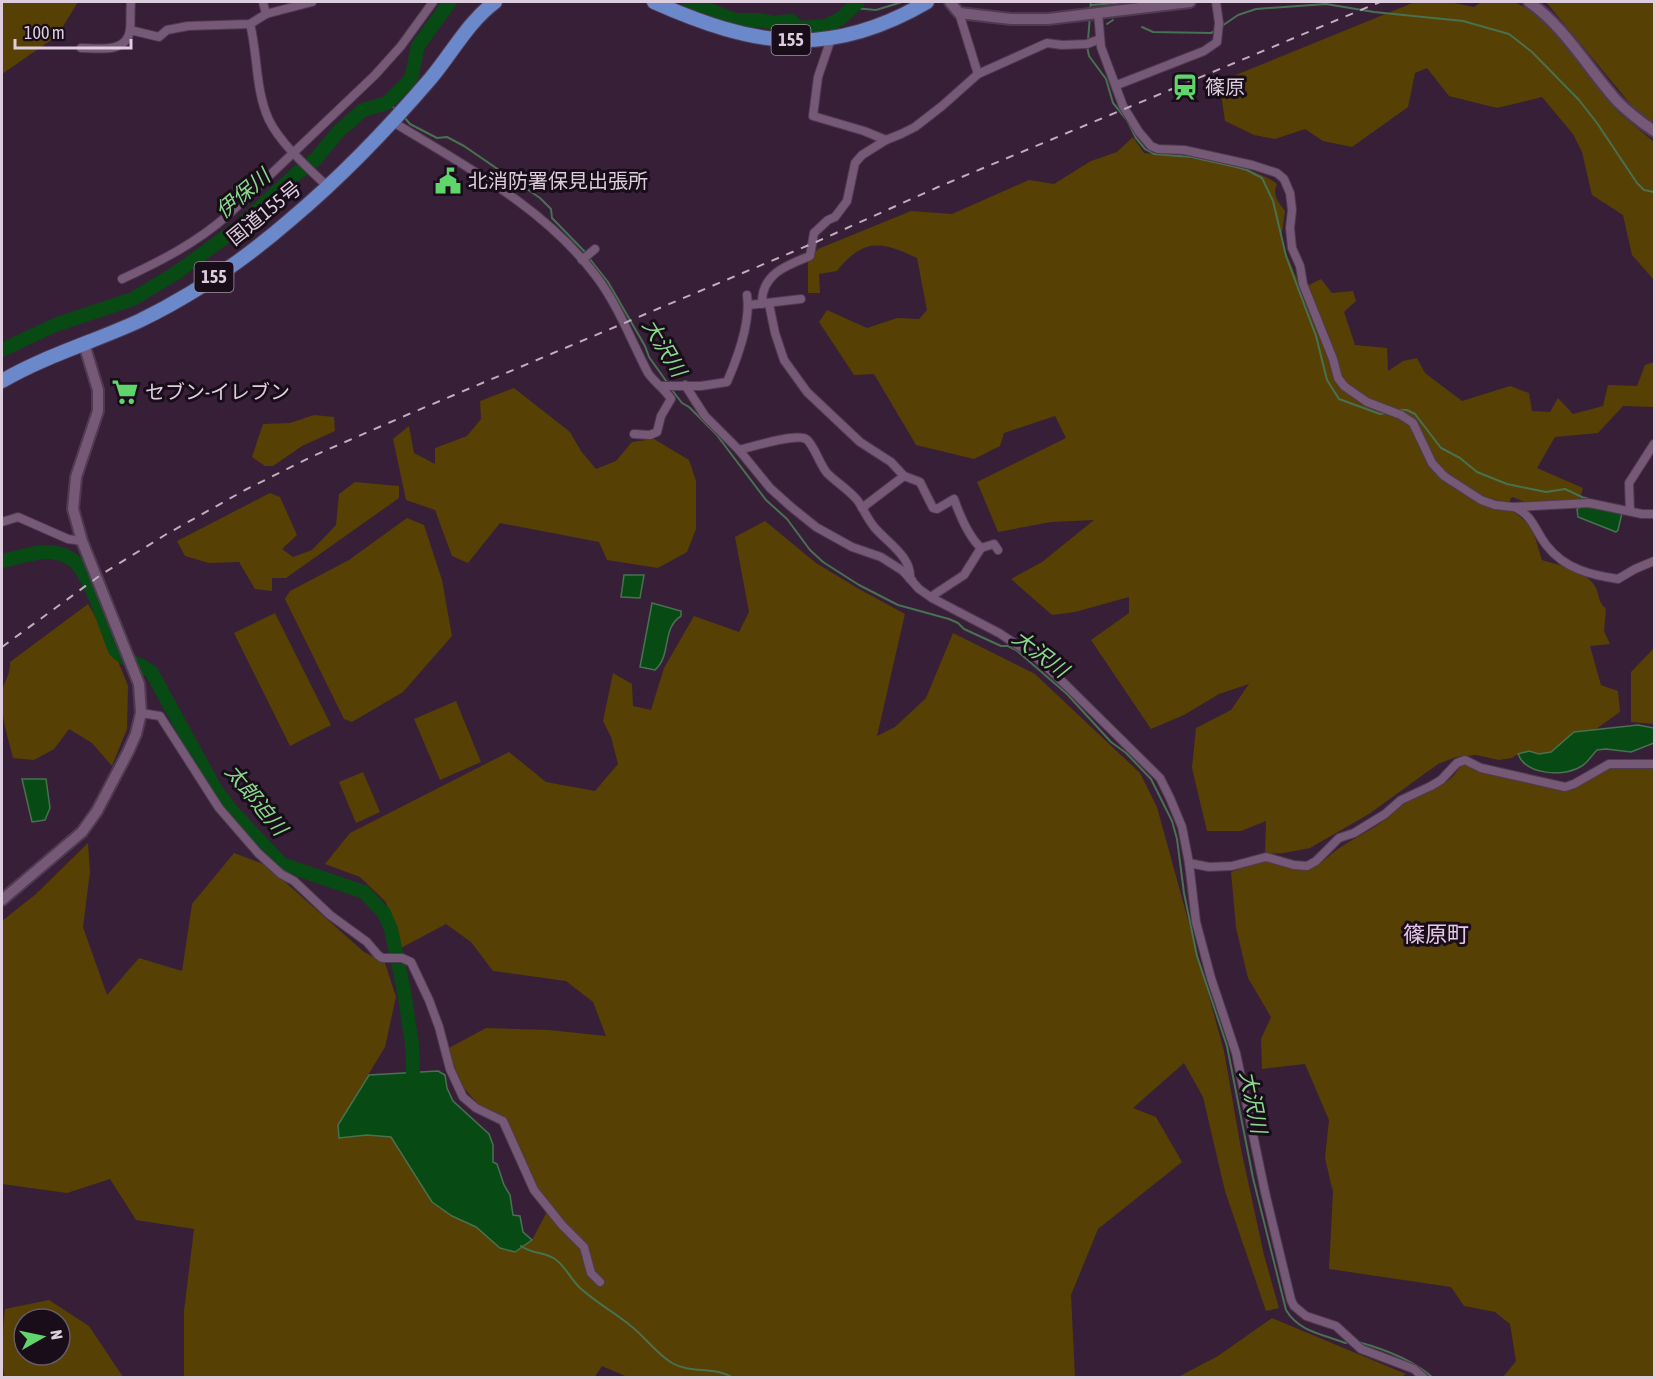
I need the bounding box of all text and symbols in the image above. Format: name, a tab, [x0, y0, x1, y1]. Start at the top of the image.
scale bar	[15, 12, 130, 50]
text: 100 m	[24, 22, 65, 43]
road number: 155	[772, 25, 810, 55]
station icon: 篠原	[1170, 72, 1200, 102]
place label: 篠原	[1205, 75, 1245, 98]
water label: 伊保川	[211, 163, 276, 223]
public building icon: 北消防署保見出張所	[433, 166, 463, 196]
place label: 北消防署保見出張所	[468, 169, 648, 192]
street label: 国道155号	[222, 176, 305, 249]
road number: 155	[194, 262, 234, 292]
water label: 大沢川	[638, 314, 692, 382]
supermarket icon: セブン-イレブン	[110, 377, 140, 407]
place label: セブン-イレブン	[145, 380, 290, 403]
water label: 大沢川	[1008, 625, 1075, 683]
water label: 太郎迫川	[221, 759, 294, 841]
district label: 篠原町	[1403, 921, 1469, 947]
water label: 大沢川	[1236, 1069, 1272, 1137]
north arrow	[12, 1307, 72, 1367]
text: N	[47, 1329, 66, 1341]

